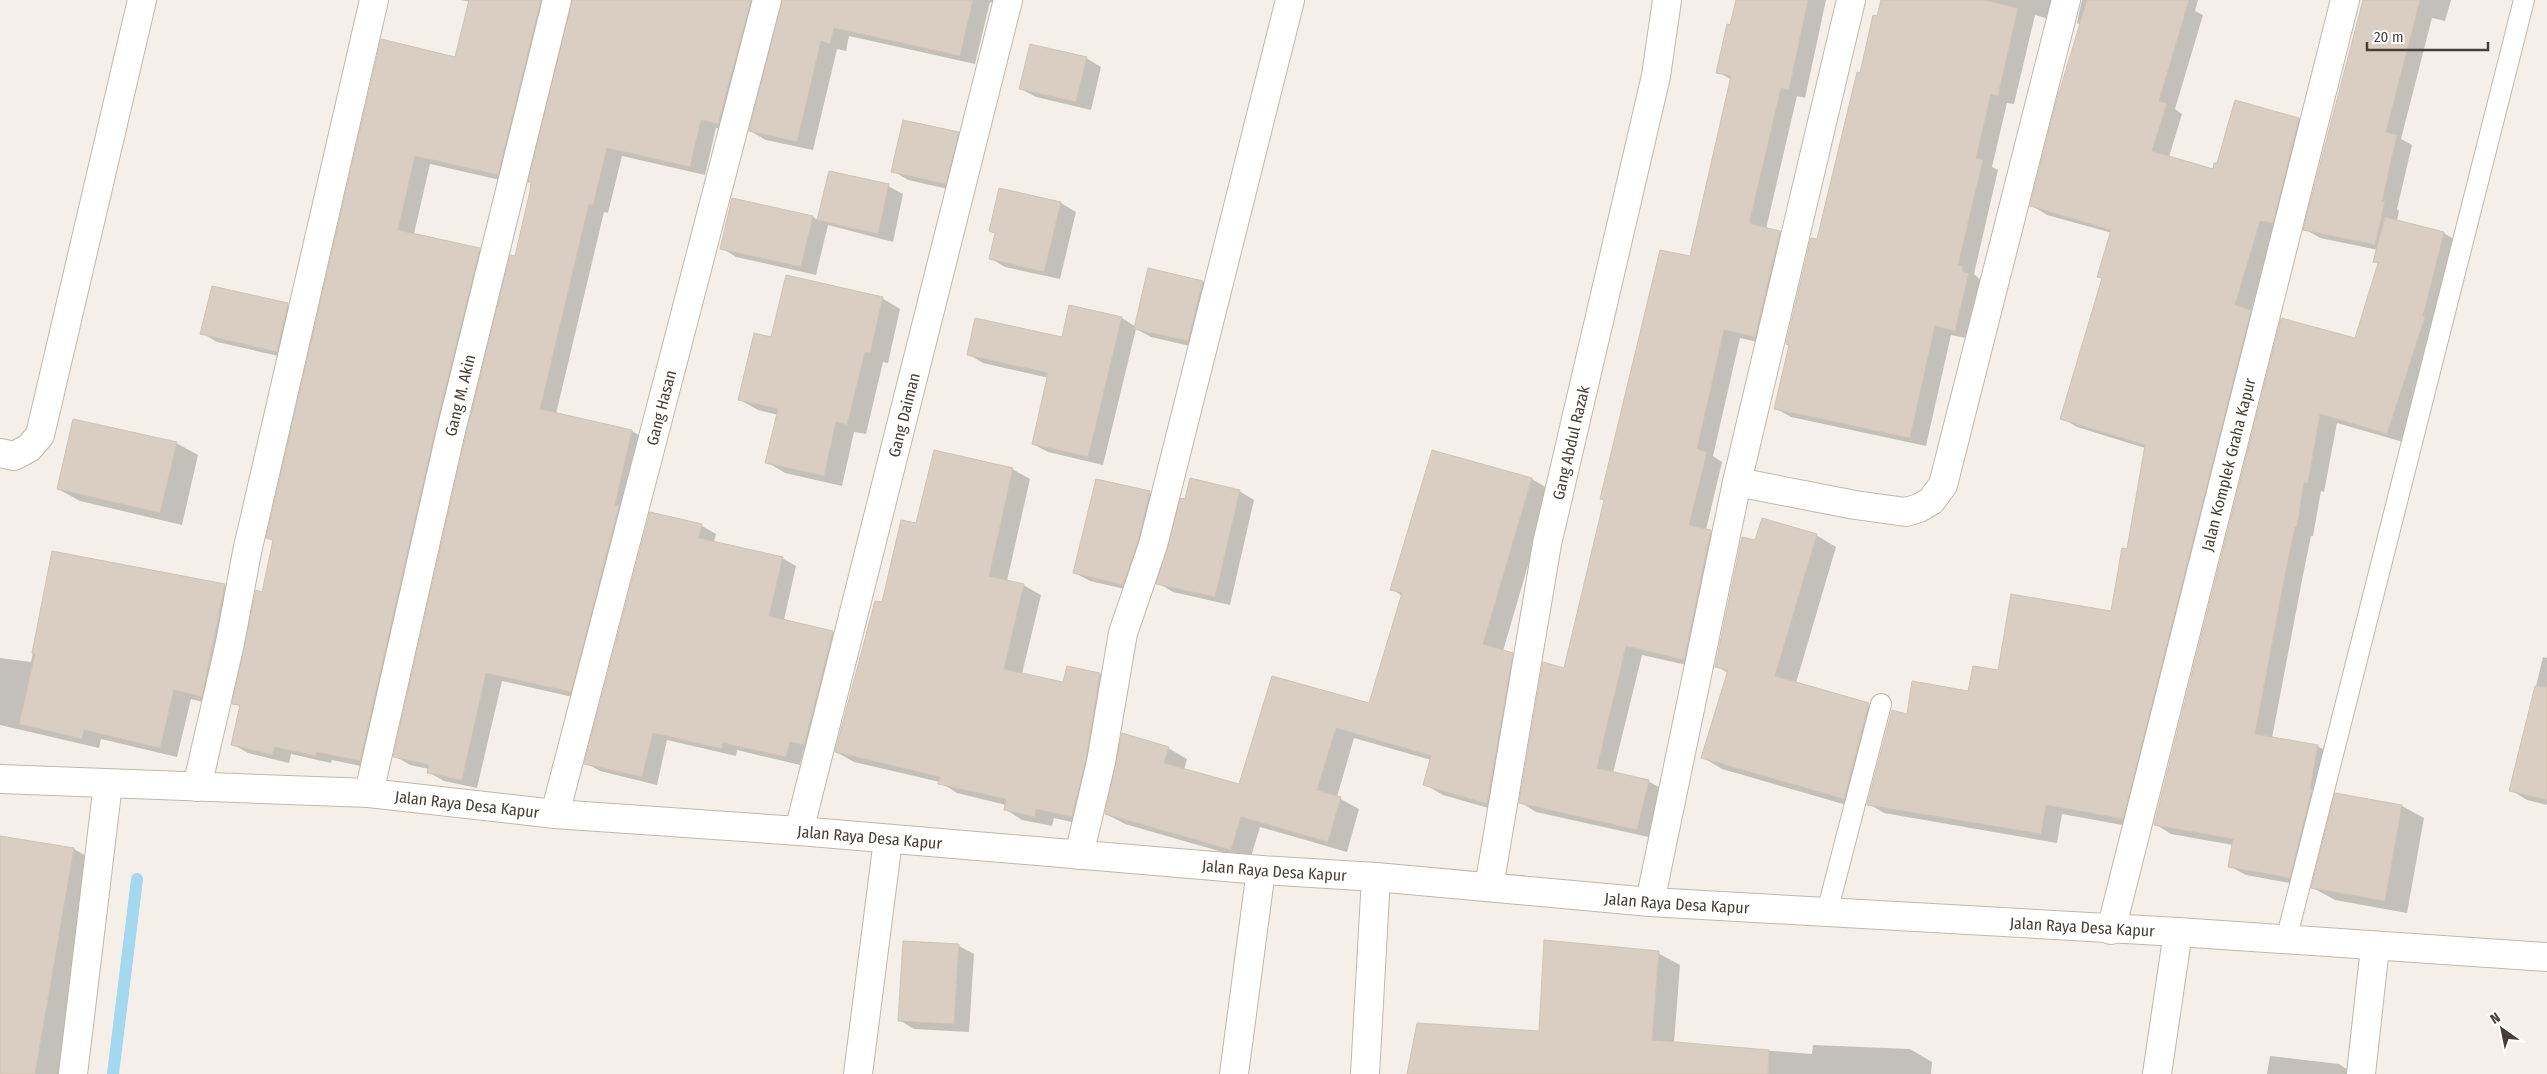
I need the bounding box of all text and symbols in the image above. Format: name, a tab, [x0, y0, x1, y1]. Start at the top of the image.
scale bar	[2367, 20, 2488, 52]
text: 20 m	[2374, 28, 2404, 46]
street label: Gang M. Akin	[441, 352, 479, 438]
street label: Gang Hasan	[642, 368, 680, 447]
street label: Gang Daiman	[884, 371, 923, 459]
street label: Jalan Komplek Graha Kapur	[2197, 376, 2259, 553]
street label: Gang Abdul Razak	[1548, 383, 1593, 501]
street label: Jalan Raya Desa Kapur	[394, 786, 541, 822]
street label: Jalan Raya Desa Kapur	[797, 821, 943, 853]
street label: Jalan Raya Desa Kapur	[1201, 856, 1348, 885]
street label: Jalan Raya Desa Kapur	[1604, 888, 1750, 917]
street label: Jalan Raya Desa Kapur	[2009, 913, 2156, 940]
north arrow	[2477, 1004, 2527, 1054]
text: N	[2487, 1009, 2503, 1028]

